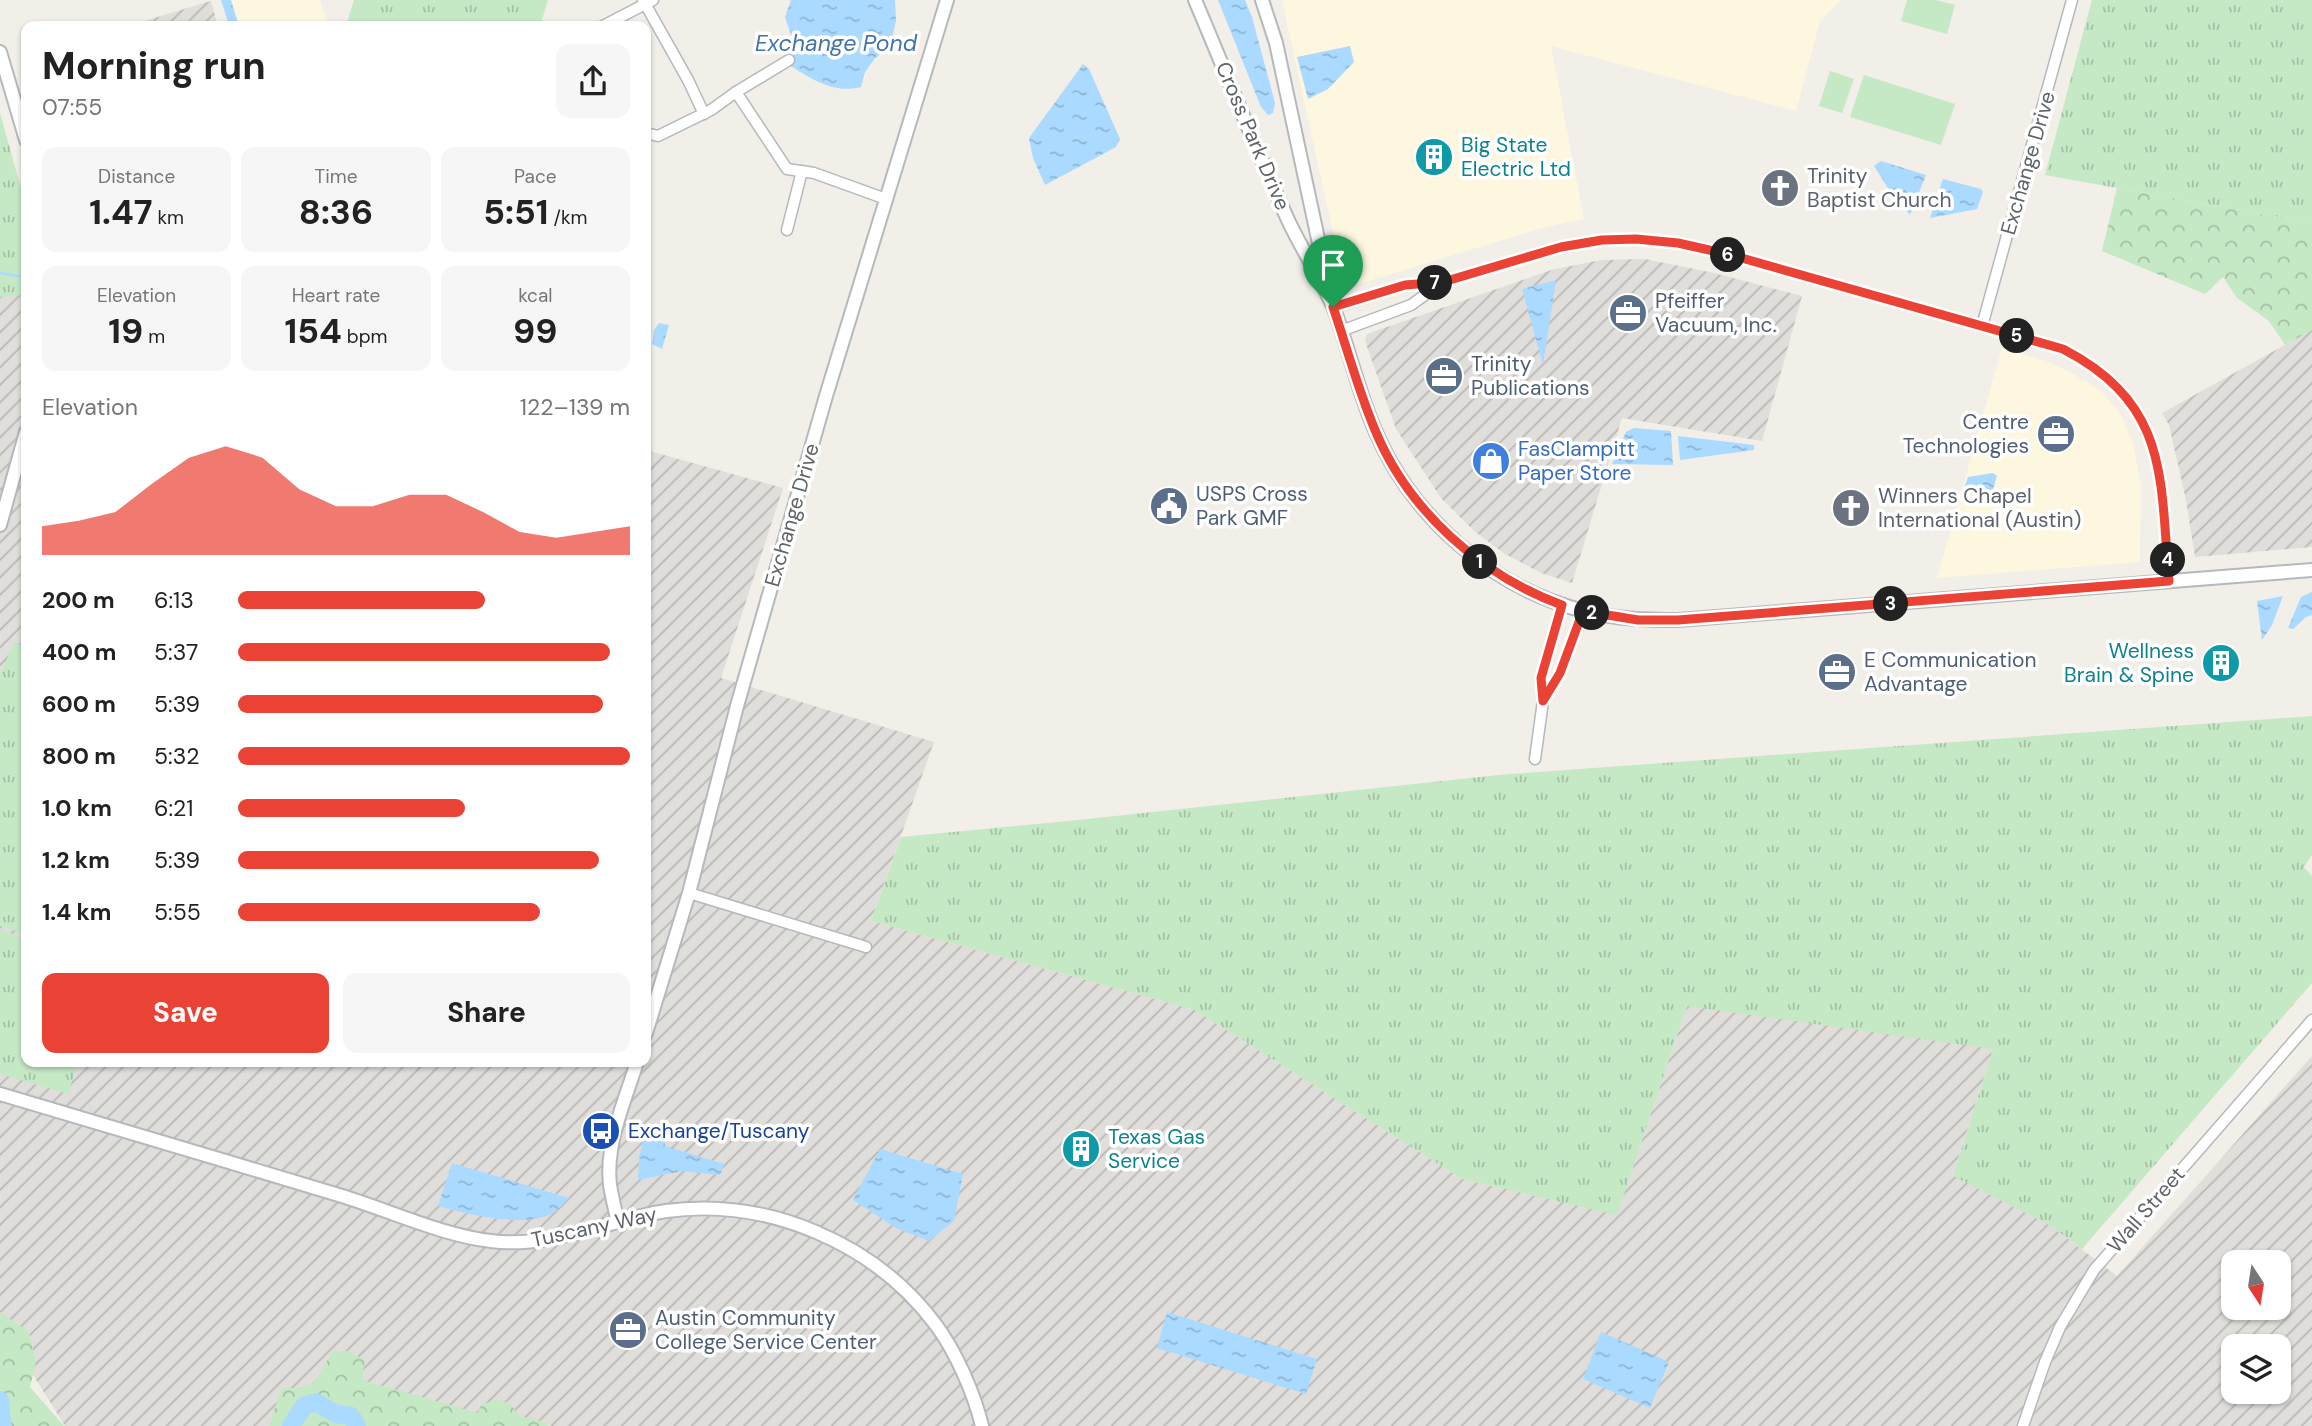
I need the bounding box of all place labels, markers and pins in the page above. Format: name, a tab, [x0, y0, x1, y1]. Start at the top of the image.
place label: Big State Electric Ltd	[1461, 131, 1571, 183]
building icon: Big State Electric Ltd	[1413, 136, 1455, 178]
place label: Trinity Baptist Church	[1807, 162, 1952, 214]
church icon: Trinity Baptist Church	[1759, 167, 1801, 209]
pin	[1303, 235, 1363, 307]
pin: 6	[1710, 238, 1746, 272]
pin: 7	[1418, 266, 1452, 300]
place label: Pfeiffer Vacuum, Inc.	[1655, 287, 1777, 339]
office icon: Pfeiffer Vacuum, Inc.	[1607, 292, 1649, 334]
pin: 5	[2000, 318, 2035, 354]
place label: Trinity Publications	[1471, 350, 1590, 402]
office icon: Trinity Publications	[1423, 355, 1465, 397]
place label: Centre Technologies	[1903, 408, 2029, 460]
office icon: Centre Technologies	[2035, 413, 2077, 455]
place label: FasClampitt Paper Store	[1518, 435, 1635, 487]
shop icon: FasClampitt Paper Store	[1470, 440, 1512, 482]
place label: USPS Cross Park GMF	[1196, 480, 1308, 532]
place label: Winners Chapel International (Austin)	[1878, 482, 2081, 534]
public building icon: USPS Cross Park GMF	[1148, 485, 1190, 527]
church icon: Winners Chapel International (Austin)	[1830, 487, 1872, 529]
pin: 4	[2150, 542, 2186, 578]
pin: 1	[1462, 544, 1498, 580]
pin: 3	[1874, 586, 1909, 622]
pin: 2	[1574, 596, 1610, 630]
place label: Wellness Brain & Spine	[2064, 637, 2194, 689]
building icon: Wellness Brain & Spine	[2200, 642, 2242, 684]
place label: E Communication Advantage	[1864, 646, 2036, 698]
office icon: E Communication Advantage	[1816, 651, 1858, 693]
bus stop icon: Exchange/Tuscany	[580, 1110, 622, 1152]
place label: Exchange/Tuscany	[628, 1117, 810, 1145]
place label: Texas Gas Service	[1108, 1123, 1205, 1175]
building icon: Texas Gas Service	[1060, 1128, 1102, 1170]
place label: Austin Community College Service Center	[655, 1304, 877, 1356]
office icon: Austin Community College Service Center	[607, 1309, 649, 1351]

